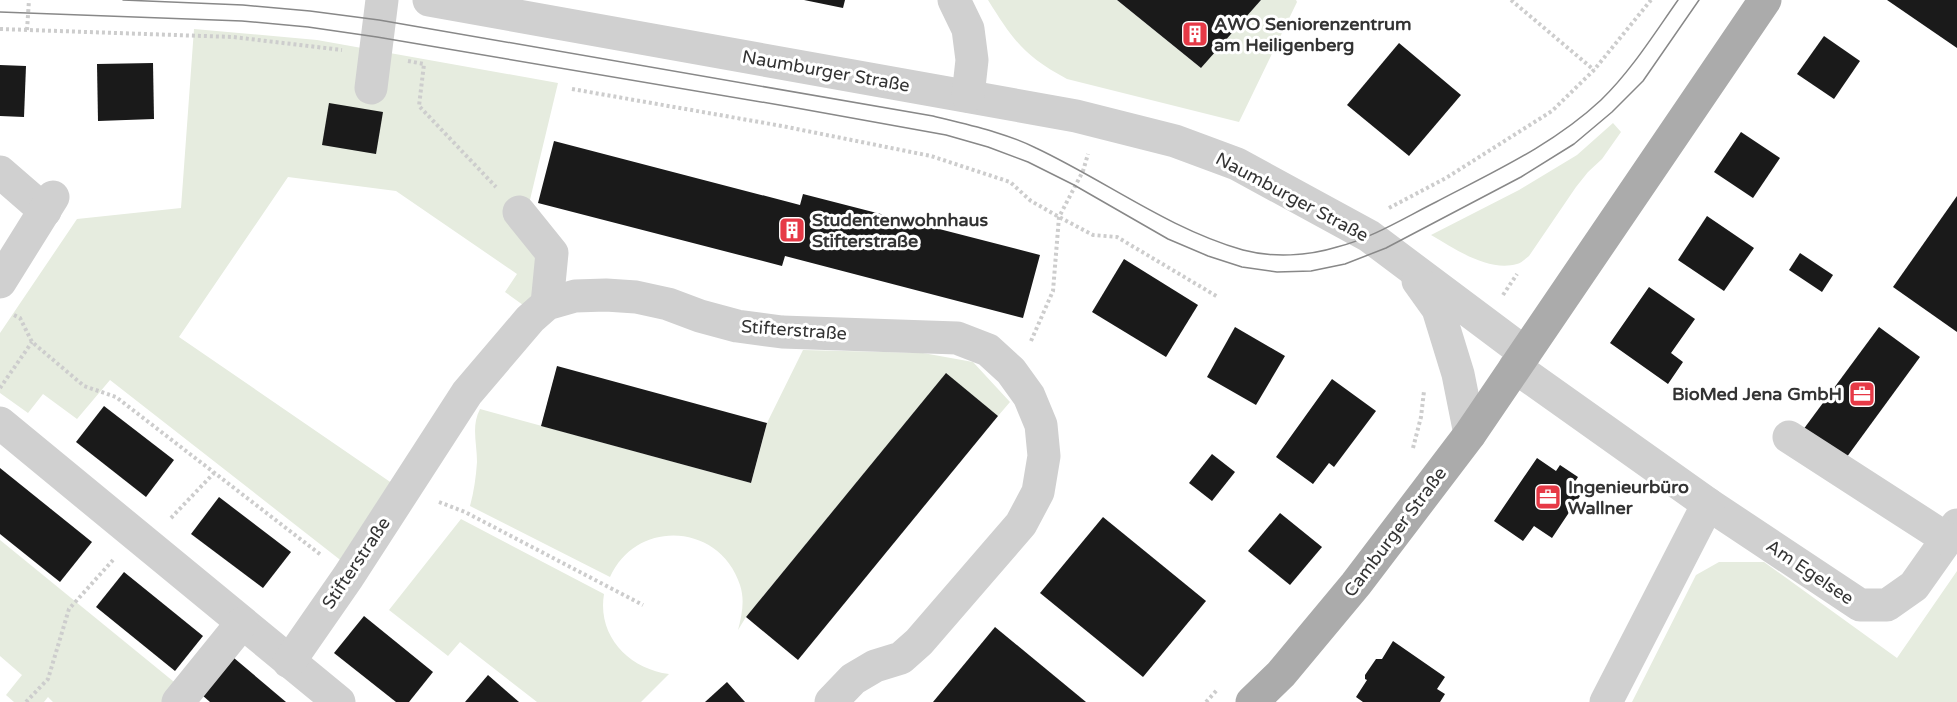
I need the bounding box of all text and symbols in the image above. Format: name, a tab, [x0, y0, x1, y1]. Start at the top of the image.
place label: AWO Seniorenzentrum am Heiligenberg	[1214, 13, 1412, 56]
building icon: AWO Seniorenzentrum am Heiligenberg	[1180, 19, 1210, 49]
street label: Naumburger Straße	[740, 45, 912, 97]
street label: Naumburger Straße	[1212, 147, 1372, 247]
place label: Studentenwohnhaus Stifterstraße	[812, 209, 989, 252]
building icon: Studentenwohnhaus Stifterstraße	[777, 215, 807, 245]
street label: Stifterstraße	[740, 315, 848, 345]
office icon: BioMed Jena GmbH	[1847, 379, 1877, 409]
place label: BioMed Jena GmbH	[1672, 383, 1842, 405]
street label: Camburger Straße	[1339, 463, 1451, 601]
place label: Ingenieurbüro Wallner	[1568, 476, 1689, 519]
office icon: Ingenieurbüro Wallner	[1533, 482, 1563, 512]
street label: Stifterstraße	[317, 513, 395, 613]
street label: Am Egelsee	[1762, 535, 1858, 609]

